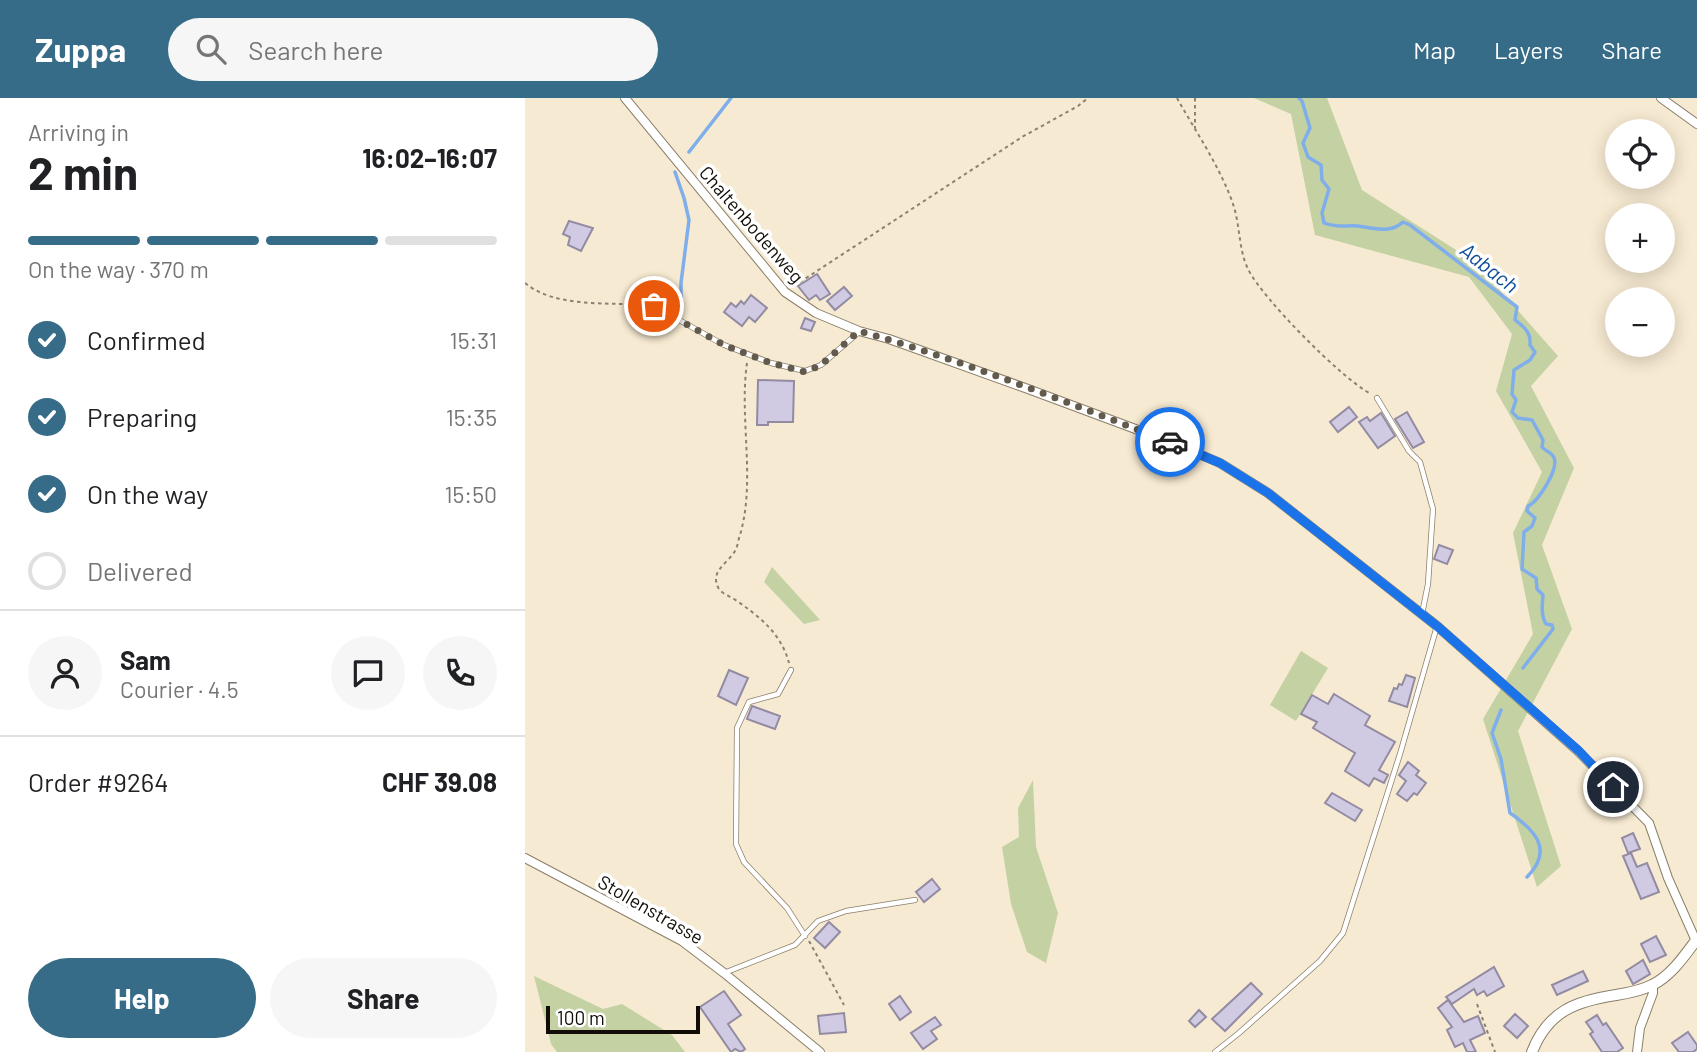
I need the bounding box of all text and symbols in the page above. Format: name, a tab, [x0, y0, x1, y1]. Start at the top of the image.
search box	[168, 18, 658, 81]
text: Zuppa	[35, 29, 126, 69]
icon: search	[192, 30, 230, 68]
text: Search here	[248, 34, 383, 65]
text: Map	[1413, 35, 1456, 64]
text: Layers	[1494, 35, 1563, 64]
text: Share	[1601, 35, 1662, 64]
text: Arriving in	[28, 118, 129, 146]
map controls	[1605, 119, 1675, 357]
button: locate	[1605, 119, 1675, 189]
text: 16:02–16:07	[362, 142, 497, 173]
text: 2 min	[28, 144, 138, 199]
street label: Chaltenbodenweg	[695, 161, 809, 287]
button: +	[1605, 203, 1675, 273]
water label: Aabach	[1456, 237, 1524, 297]
text: On the way · 370 m	[28, 255, 209, 283]
pin	[624, 276, 684, 336]
icon: bag	[635, 287, 673, 325]
button: −	[1605, 287, 1675, 357]
icon: check	[28, 321, 66, 359]
text: Confirmed	[87, 324, 206, 355]
text: 15:31	[450, 326, 497, 354]
icon: check	[28, 398, 66, 436]
text: Preparing	[87, 401, 197, 432]
text: 15:35	[446, 403, 497, 431]
courier	[1135, 407, 1205, 477]
icon: car	[1151, 423, 1189, 461]
icon: check	[28, 475, 66, 513]
text: On the way	[87, 478, 208, 509]
text: 15:50	[445, 480, 497, 508]
text: Delivered	[87, 555, 193, 586]
button: person	[28, 636, 102, 710]
button: chat	[331, 636, 405, 710]
button: phone	[423, 636, 497, 710]
text: Sam	[120, 644, 171, 675]
text: Courier · 4.5	[120, 675, 239, 703]
pin	[1583, 757, 1643, 817]
text: Order #9264	[28, 766, 169, 797]
text: CHF 39.08	[382, 766, 497, 797]
icon: home	[1594, 768, 1632, 806]
street label: Stollenstrasse	[594, 870, 708, 948]
button: Help	[28, 958, 256, 1038]
button: Share	[270, 958, 497, 1038]
scale bar	[546, 1003, 700, 1035]
text: 100 m	[557, 1006, 605, 1029]

